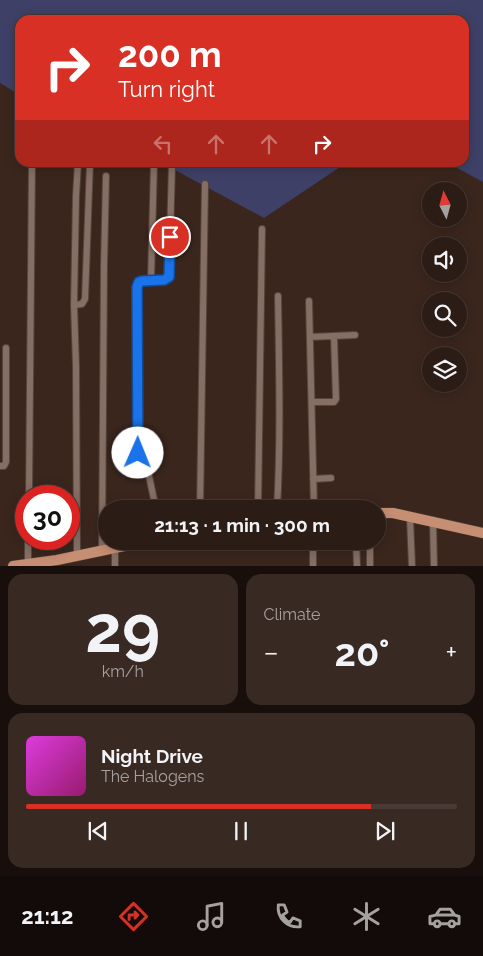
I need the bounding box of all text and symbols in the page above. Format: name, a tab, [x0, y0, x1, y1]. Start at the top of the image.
text: 200 m	[118, 34, 222, 75]
icon: right	[35, 35, 100, 100]
text: Turn right	[118, 76, 215, 102]
icon: left	[149, 130, 177, 158]
icon: ahead	[202, 130, 230, 158]
icon: ahead	[255, 130, 283, 158]
icon: right	[308, 130, 336, 158]
north arrow	[422, 182, 468, 228]
map controls	[422, 182, 467, 392]
pin	[149, 216, 191, 258]
icon: arrive	[156, 223, 184, 251]
button: sound	[422, 237, 467, 282]
button: search	[422, 292, 467, 337]
button: layers	[422, 347, 467, 392]
position arrow	[111, 426, 163, 478]
speed limit sign: 30	[15, 485, 80, 550]
text: 21:13 · 1 min · 300 m	[154, 514, 330, 536]
text: 29	[85, 591, 160, 667]
text: Climate	[264, 605, 320, 624]
text: 20°	[334, 630, 390, 675]
text: −	[264, 636, 279, 669]
text: +	[445, 636, 457, 669]
text: km/h	[102, 662, 144, 681]
text: Night Drive	[101, 745, 203, 767]
text: The Halogens	[101, 767, 204, 786]
icon: previous	[84, 817, 112, 845]
icon: pause	[227, 817, 255, 845]
icon: next	[371, 817, 399, 845]
icon: directions	[116, 899, 151, 934]
icon: music	[194, 899, 229, 934]
icon: phone	[271, 899, 306, 934]
icon: climate	[349, 899, 384, 934]
icon: car	[427, 899, 462, 934]
text: 21:12	[21, 903, 73, 929]

